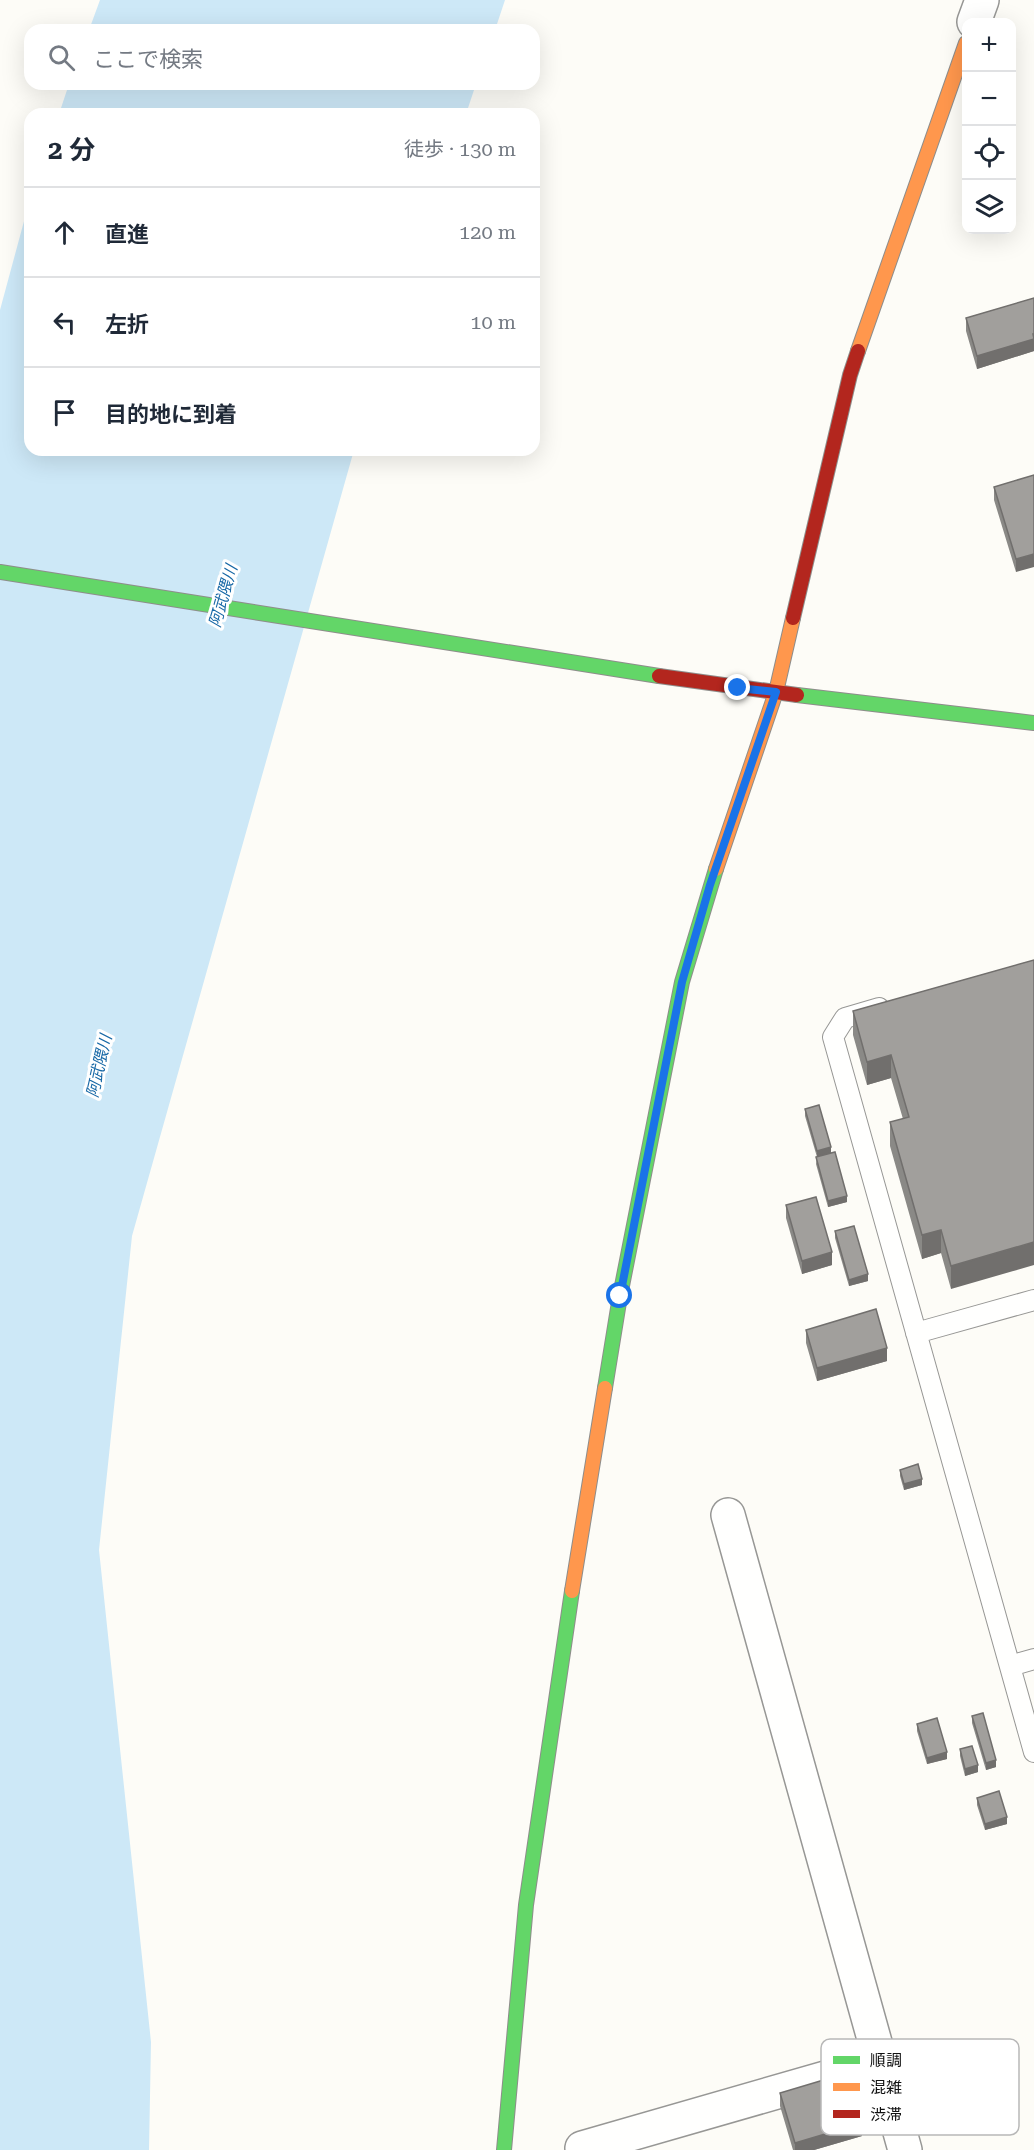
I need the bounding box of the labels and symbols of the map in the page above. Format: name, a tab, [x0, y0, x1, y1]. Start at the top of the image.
water label: 阿武隈川	[205, 561, 242, 629]
route end	[724, 674, 750, 700]
water label: 阿武隈川	[83, 1031, 116, 1099]
route start	[606, 1282, 632, 1308]
legend	[821, 2039, 1019, 2135]
text: 順調	[870, 2051, 902, 2070]
text: 混雑	[870, 2078, 902, 2097]
text: 渋滞	[870, 2105, 902, 2124]

